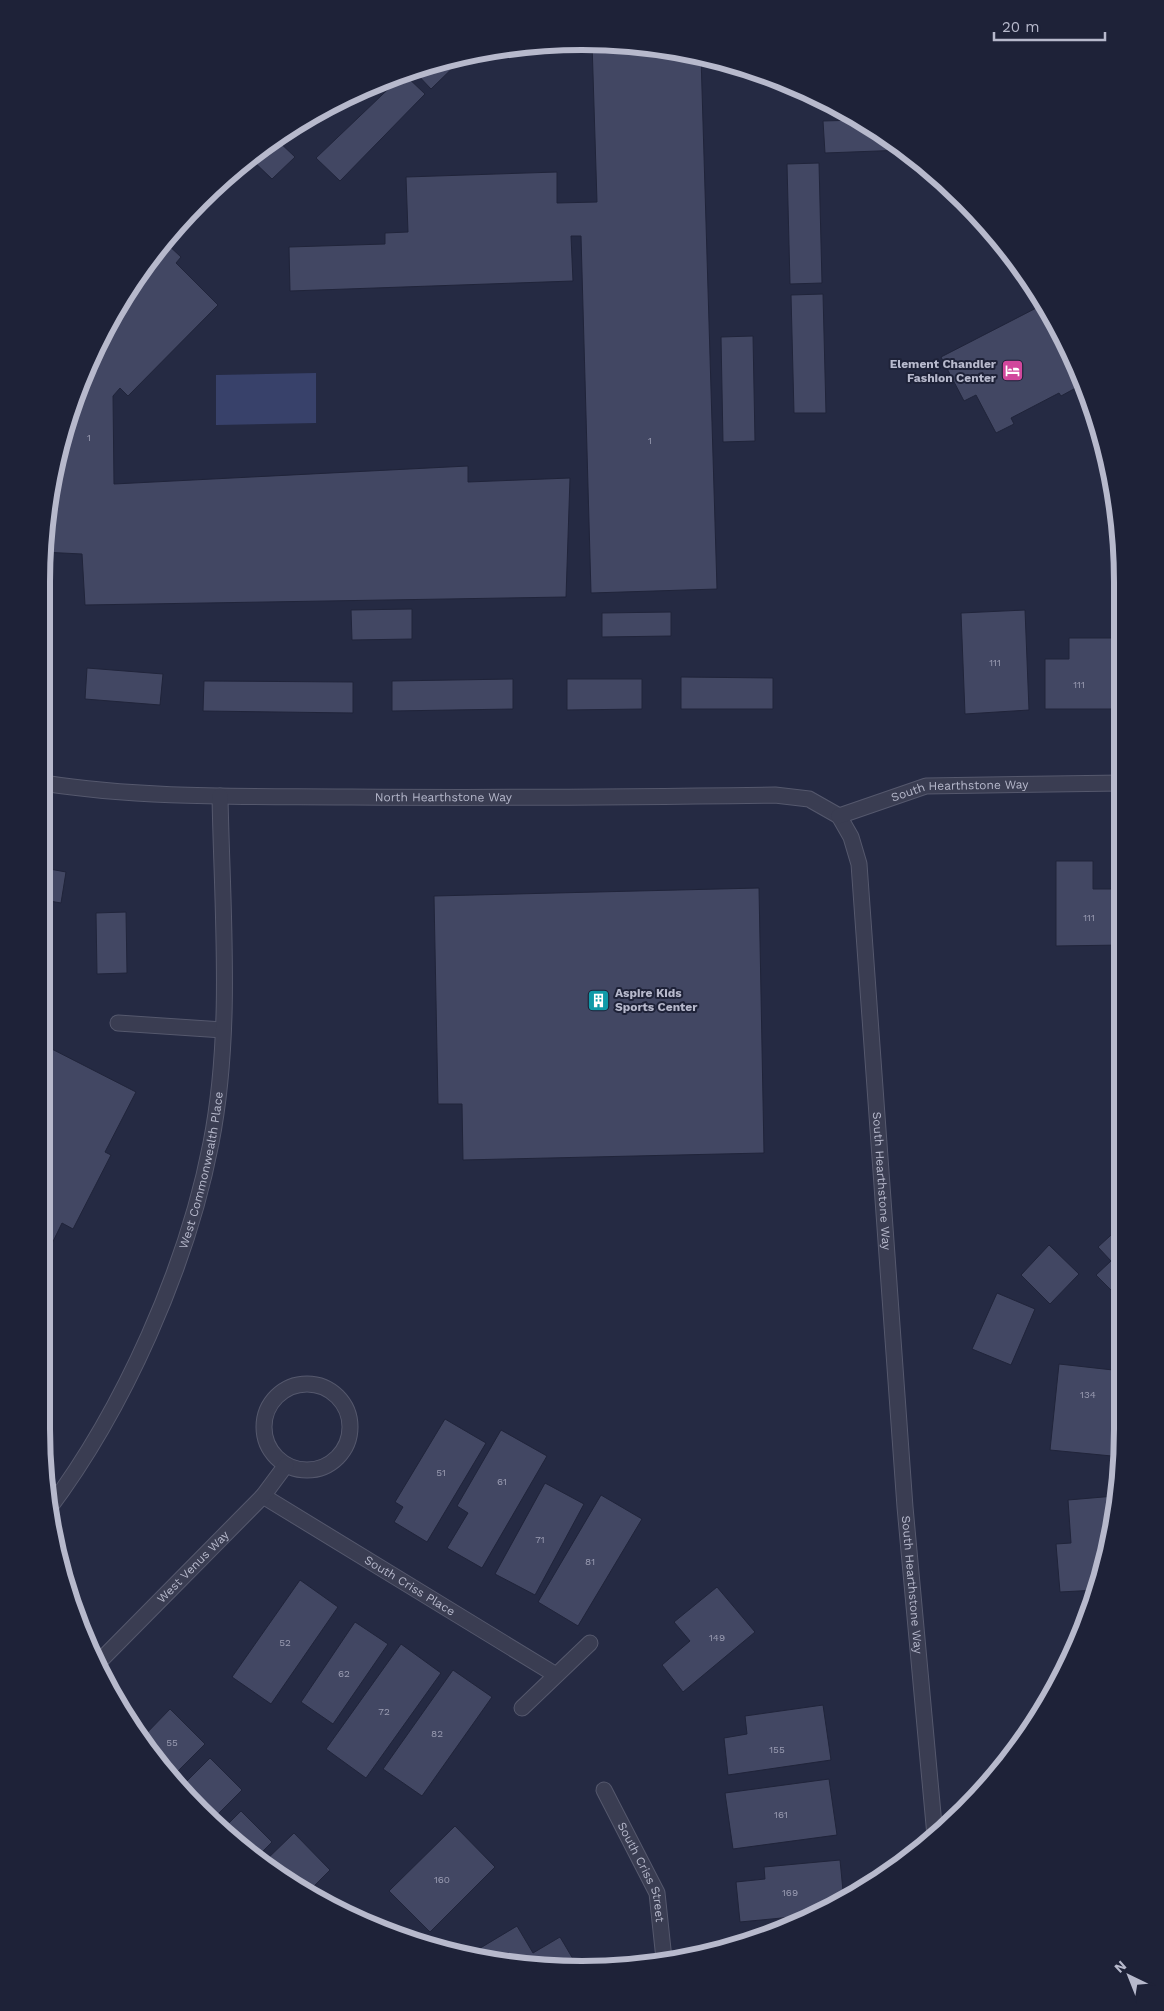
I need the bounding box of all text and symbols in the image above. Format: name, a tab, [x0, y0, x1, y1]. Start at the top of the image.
scale bar	[994, 10, 1105, 42]
text: 20 m	[1002, 18, 1040, 36]
place label: Element Chandler Fashion Center	[890, 357, 997, 385]
hotel icon: Element Chandler Fashion Center	[1000, 359, 1024, 383]
house number: 1	[87, 432, 91, 443]
house number: 1	[648, 435, 652, 446]
house number: 111	[989, 657, 1001, 668]
house number: 111	[1073, 679, 1085, 690]
street label: South Hearthstone Way	[889, 777, 1029, 804]
street label: North Hearthstone Way	[375, 790, 513, 804]
house number: 111	[1083, 912, 1095, 923]
place label: Aspire Kids Sports Center	[615, 986, 698, 1014]
building icon: Aspire Kids Sports Center	[587, 988, 611, 1012]
street label: West Commonwealth Place	[176, 1091, 226, 1251]
street label: South Hearthstone Way	[870, 1111, 894, 1251]
house number: 134	[1080, 1389, 1096, 1400]
house number: 51	[436, 1467, 446, 1478]
house number: 61	[497, 1476, 507, 1487]
street label: South Hearthstone Way	[899, 1515, 925, 1655]
street label: West Venus Way	[154, 1527, 232, 1606]
house number: 71	[535, 1534, 545, 1545]
street label: South Criss Place	[362, 1553, 458, 1619]
house number: 81	[585, 1556, 595, 1567]
house number: 149	[709, 1632, 725, 1643]
house number: 52	[279, 1637, 291, 1648]
house number: 62	[338, 1668, 350, 1679]
house number: 72	[378, 1706, 390, 1717]
house number: 82	[431, 1728, 443, 1739]
house number: 55	[166, 1737, 178, 1748]
house number: 155	[769, 1744, 785, 1755]
house number: 161	[774, 1809, 788, 1820]
street label: South Criss Street	[615, 1820, 667, 1923]
house number: 160	[434, 1874, 450, 1885]
house number: 169	[782, 1887, 798, 1898]
north arrow	[1104, 1951, 1154, 2001]
text: N	[1111, 1957, 1129, 1976]

